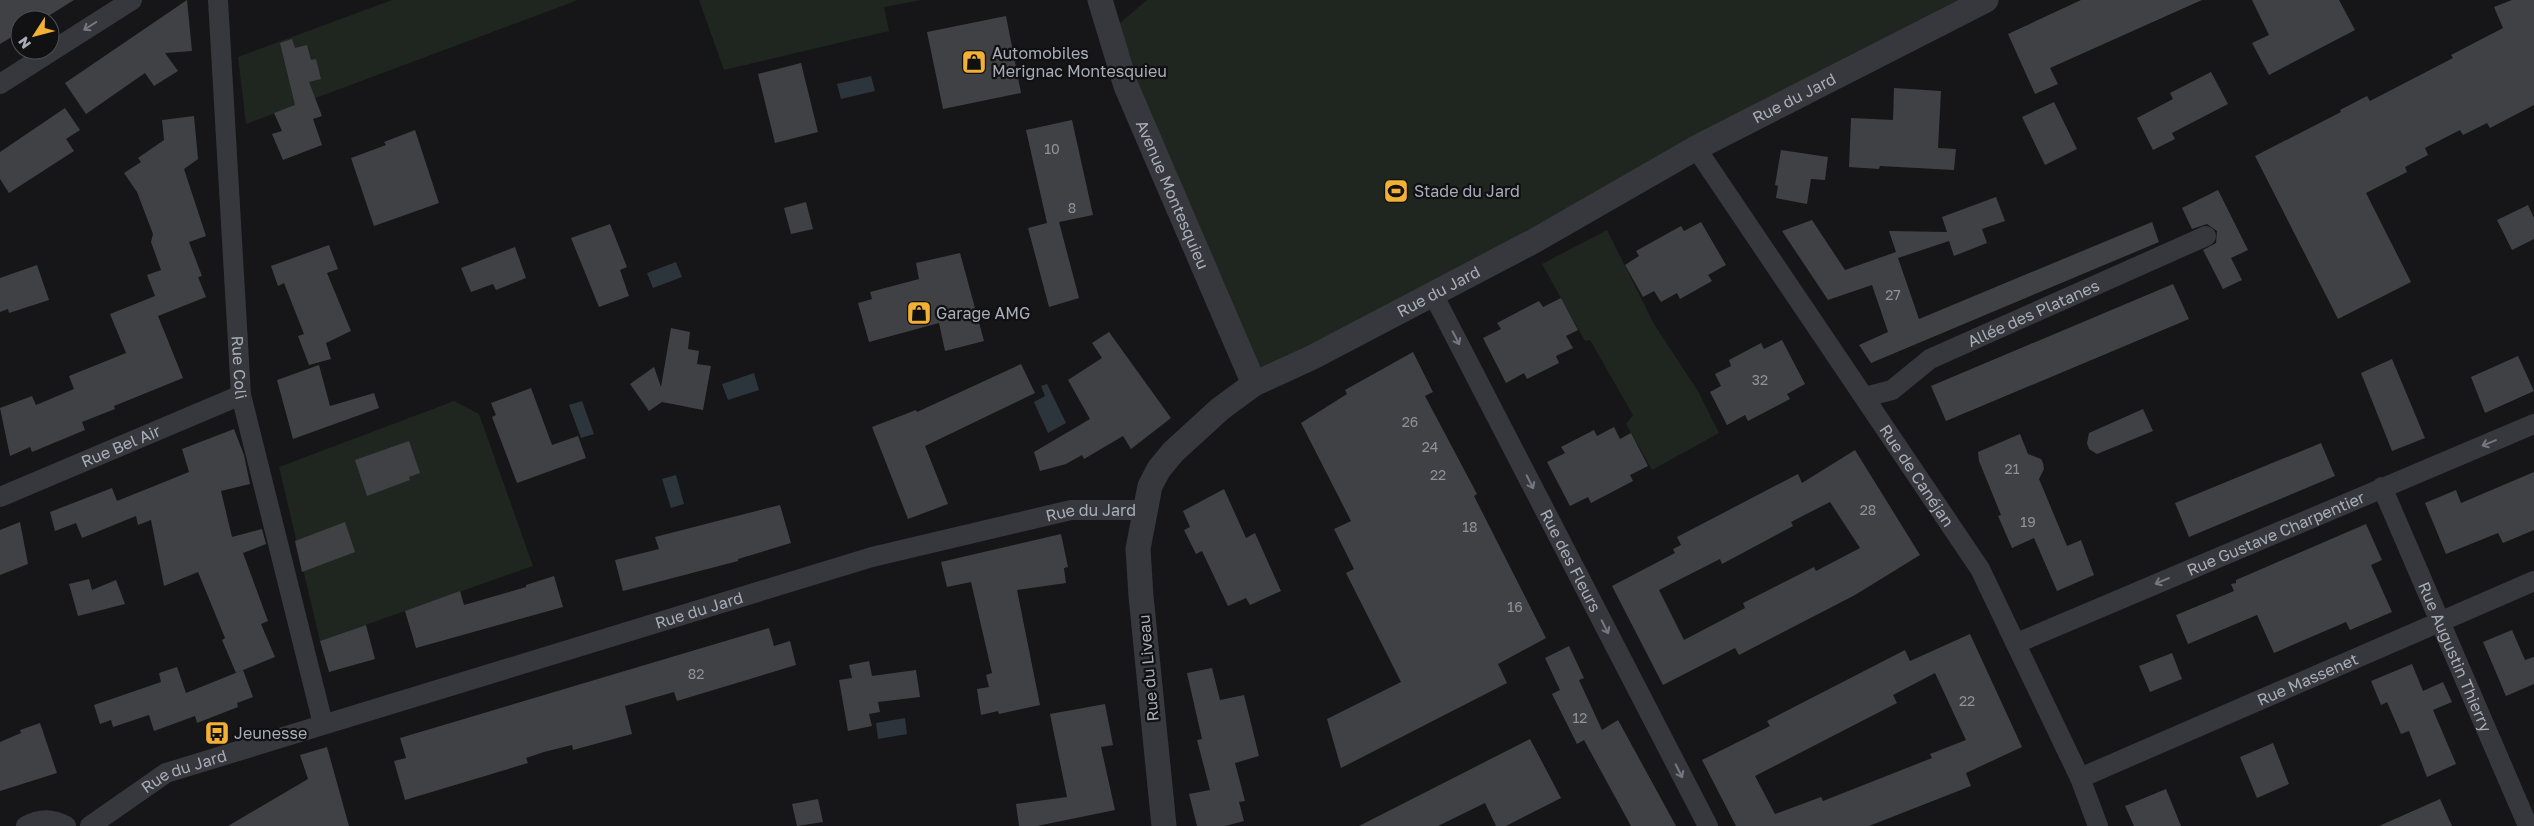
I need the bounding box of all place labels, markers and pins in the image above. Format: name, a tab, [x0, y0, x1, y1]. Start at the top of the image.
place label: Automobiles Merignac Montesquieu	[992, 43, 1167, 81]
shop icon: Automobiles Merignac Montesquieu	[961, 49, 987, 75]
sports icon: Stade du Jard	[1383, 178, 1409, 204]
place label: Stade du Jard	[1414, 181, 1520, 201]
shop icon: Garage AMG	[906, 300, 932, 326]
place label: Garage AMG	[936, 303, 1030, 323]
bus stop icon: Jeunesse	[204, 720, 230, 746]
place label: Jeunesse	[234, 723, 307, 743]

